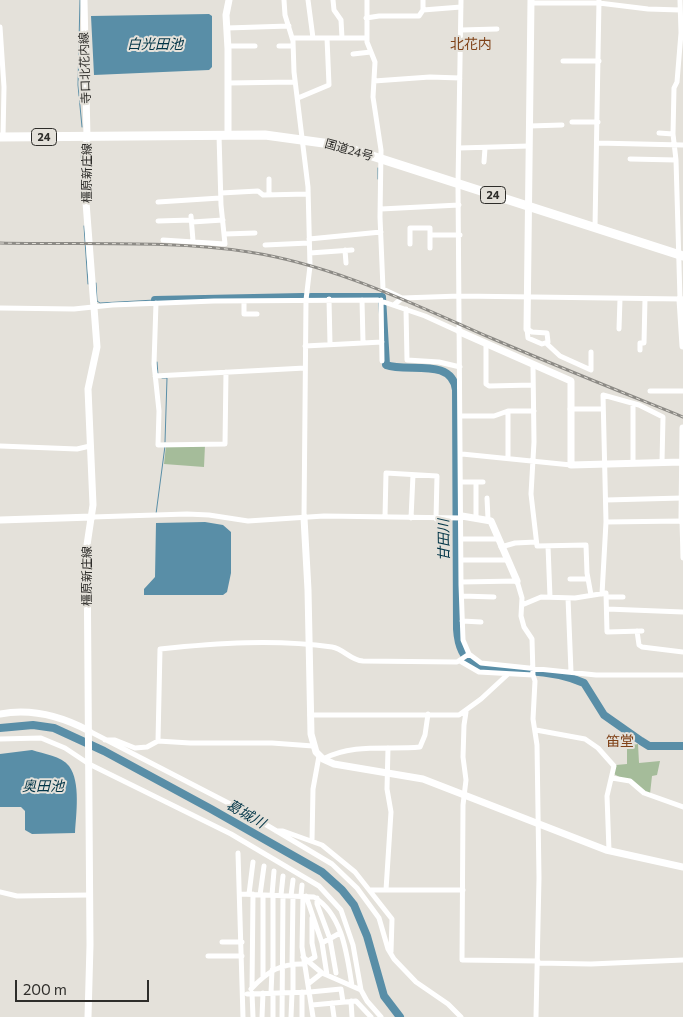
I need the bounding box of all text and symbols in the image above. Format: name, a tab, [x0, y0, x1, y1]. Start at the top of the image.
street label: 寺口北花内線	[77, 32, 93, 104]
water label: 白光田池	[127, 36, 183, 52]
district label: 北花内	[450, 36, 492, 52]
road number: 24	[32, 128, 56, 146]
street label: 国道24号	[323, 136, 375, 164]
street label: 橿原新庄線	[80, 143, 94, 203]
road number: 24	[480, 186, 506, 204]
water label: 甘田川	[435, 519, 453, 561]
street label: 橿原新庄線	[80, 546, 94, 606]
district label: 笛堂	[606, 733, 634, 749]
water label: 奥田池	[22, 778, 64, 794]
water label: 葛城川	[224, 796, 268, 832]
scale bar	[18, 970, 151, 1002]
text: 200 m	[23, 980, 67, 998]

